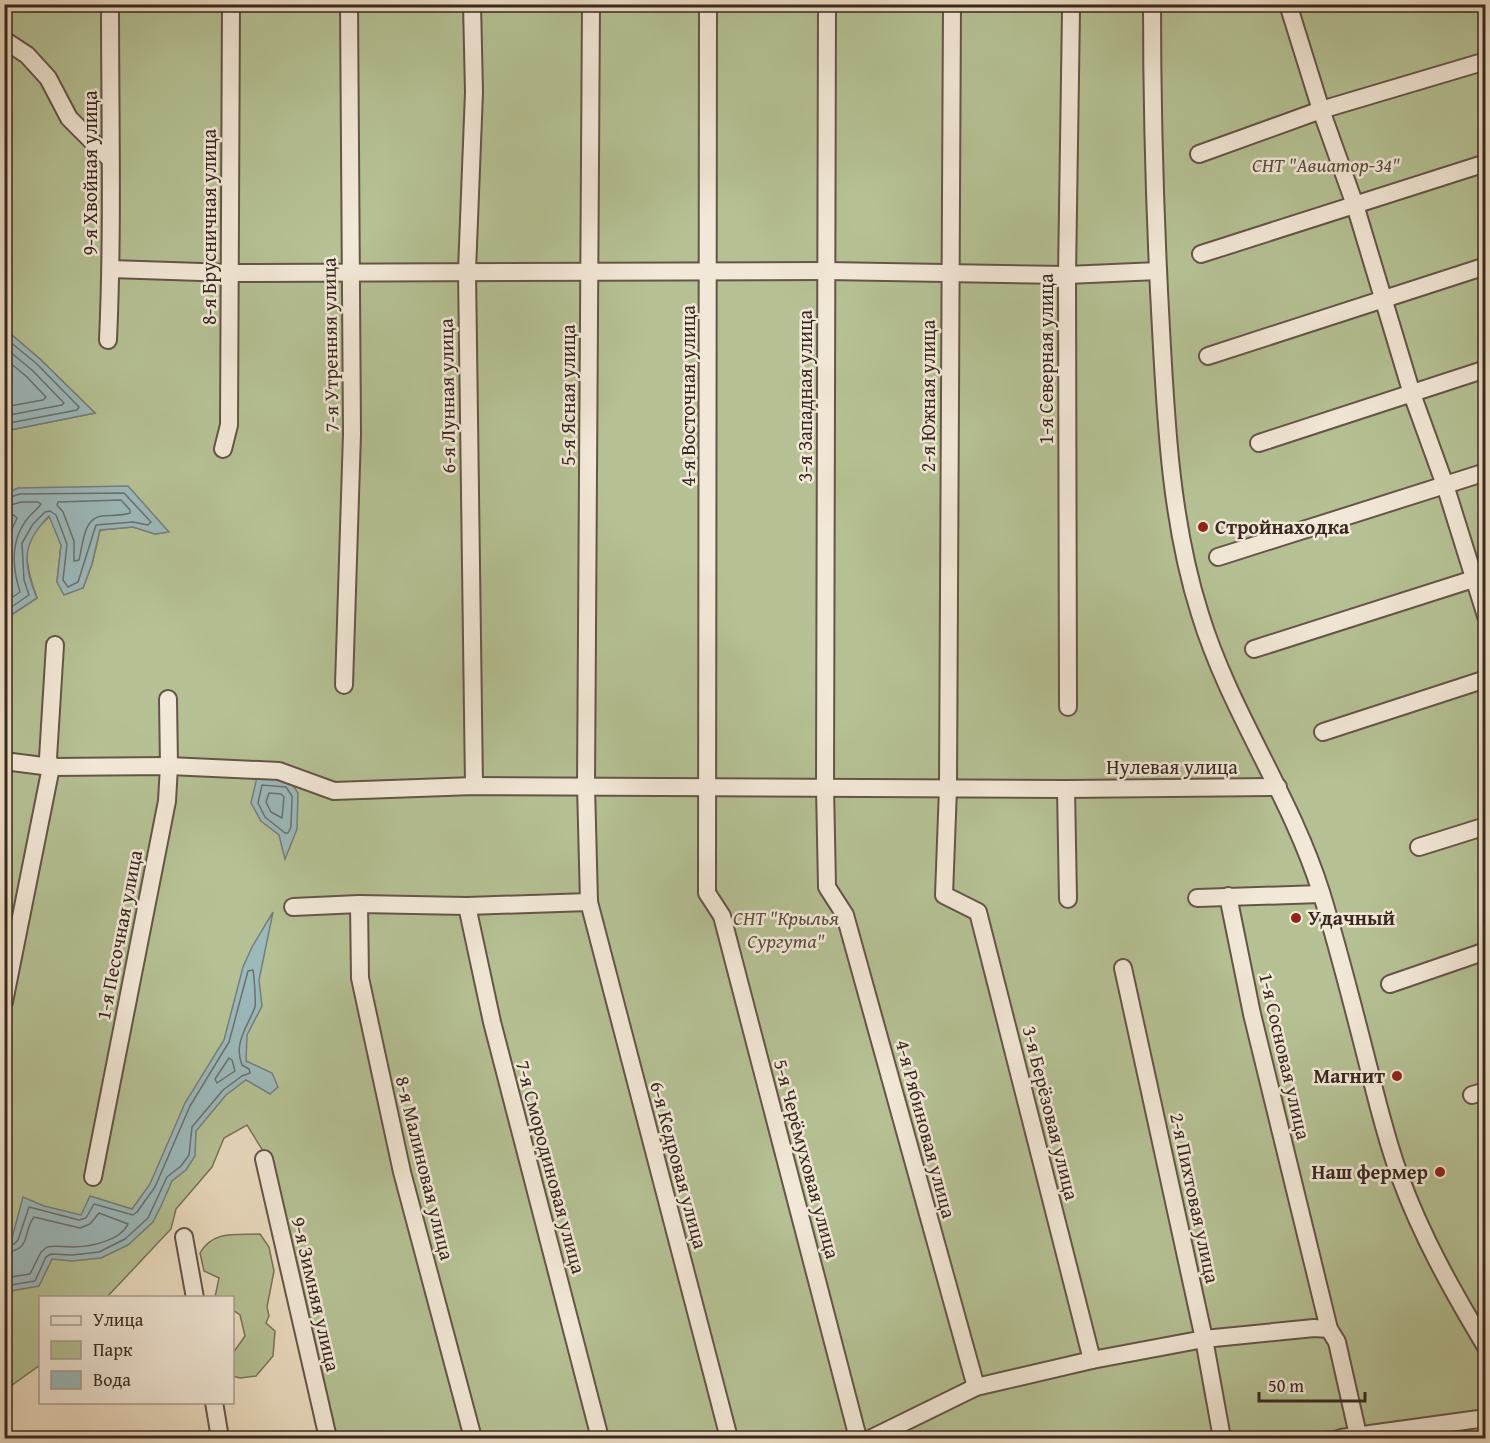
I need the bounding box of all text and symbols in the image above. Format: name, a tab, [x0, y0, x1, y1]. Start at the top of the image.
street label: 9-я Хвойная улица	[75, 90, 104, 255]
street label: 8-я Брусничная улица	[194, 129, 223, 325]
park label: СНТ "Авиатор-34"	[1252, 150, 1400, 179]
street label: 7-я Утренняя улица	[313, 257, 346, 433]
street label: 1-я Северная улица	[1031, 273, 1060, 444]
street label: 4-я Восточная улица	[673, 305, 702, 487]
street label: 3-я Западная улица	[790, 309, 819, 482]
street label: 6-я Лунная улица	[431, 318, 462, 474]
street label: 2-я Южная улица	[913, 319, 942, 472]
street label: 5-я Ясная улица	[553, 324, 582, 466]
place label: Стройнаходка	[1215, 512, 1350, 541]
marker: Стройнаходка	[1196, 520, 1210, 534]
street label: Нулевая улица	[1106, 752, 1238, 781]
street label: 1-я Песочная улица	[88, 847, 149, 1022]
park label: CНТ "Крылья Сургута"	[733, 903, 839, 955]
place label: Удачный	[1308, 903, 1395, 932]
marker: Удачный	[1289, 911, 1303, 925]
street label: 1-я Сосновая улица	[1252, 970, 1319, 1143]
street label: 3-я Берёзовая улица	[1016, 1023, 1087, 1203]
street label: 4-я Рябиновая улица	[889, 1036, 964, 1222]
street label: 5-я Черёмуховая улица	[767, 1056, 848, 1262]
street label: 7-я Смородиновая улица	[509, 1057, 594, 1277]
place label: Магнит	[1313, 1061, 1385, 1090]
marker: Магнит	[1390, 1069, 1404, 1083]
street label: 8-я Малиновая улица	[389, 1073, 463, 1263]
street label: 6-я Кедровая улица	[643, 1078, 716, 1252]
street label: 2-я Пихтовая улица	[1163, 1110, 1228, 1286]
place label: Наш фермер	[1312, 1157, 1428, 1186]
marker: Наш фермер	[1433, 1165, 1447, 1179]
street label: 9-я Зимняя улица	[285, 1214, 348, 1374]
legend	[39, 1296, 234, 1404]
text: Улица	[93, 1306, 144, 1333]
text: Парк	[93, 1336, 133, 1363]
scale bar	[1259, 1365, 1366, 1403]
text: Вода	[93, 1366, 131, 1393]
text: 50 m	[1268, 1372, 1304, 1399]

